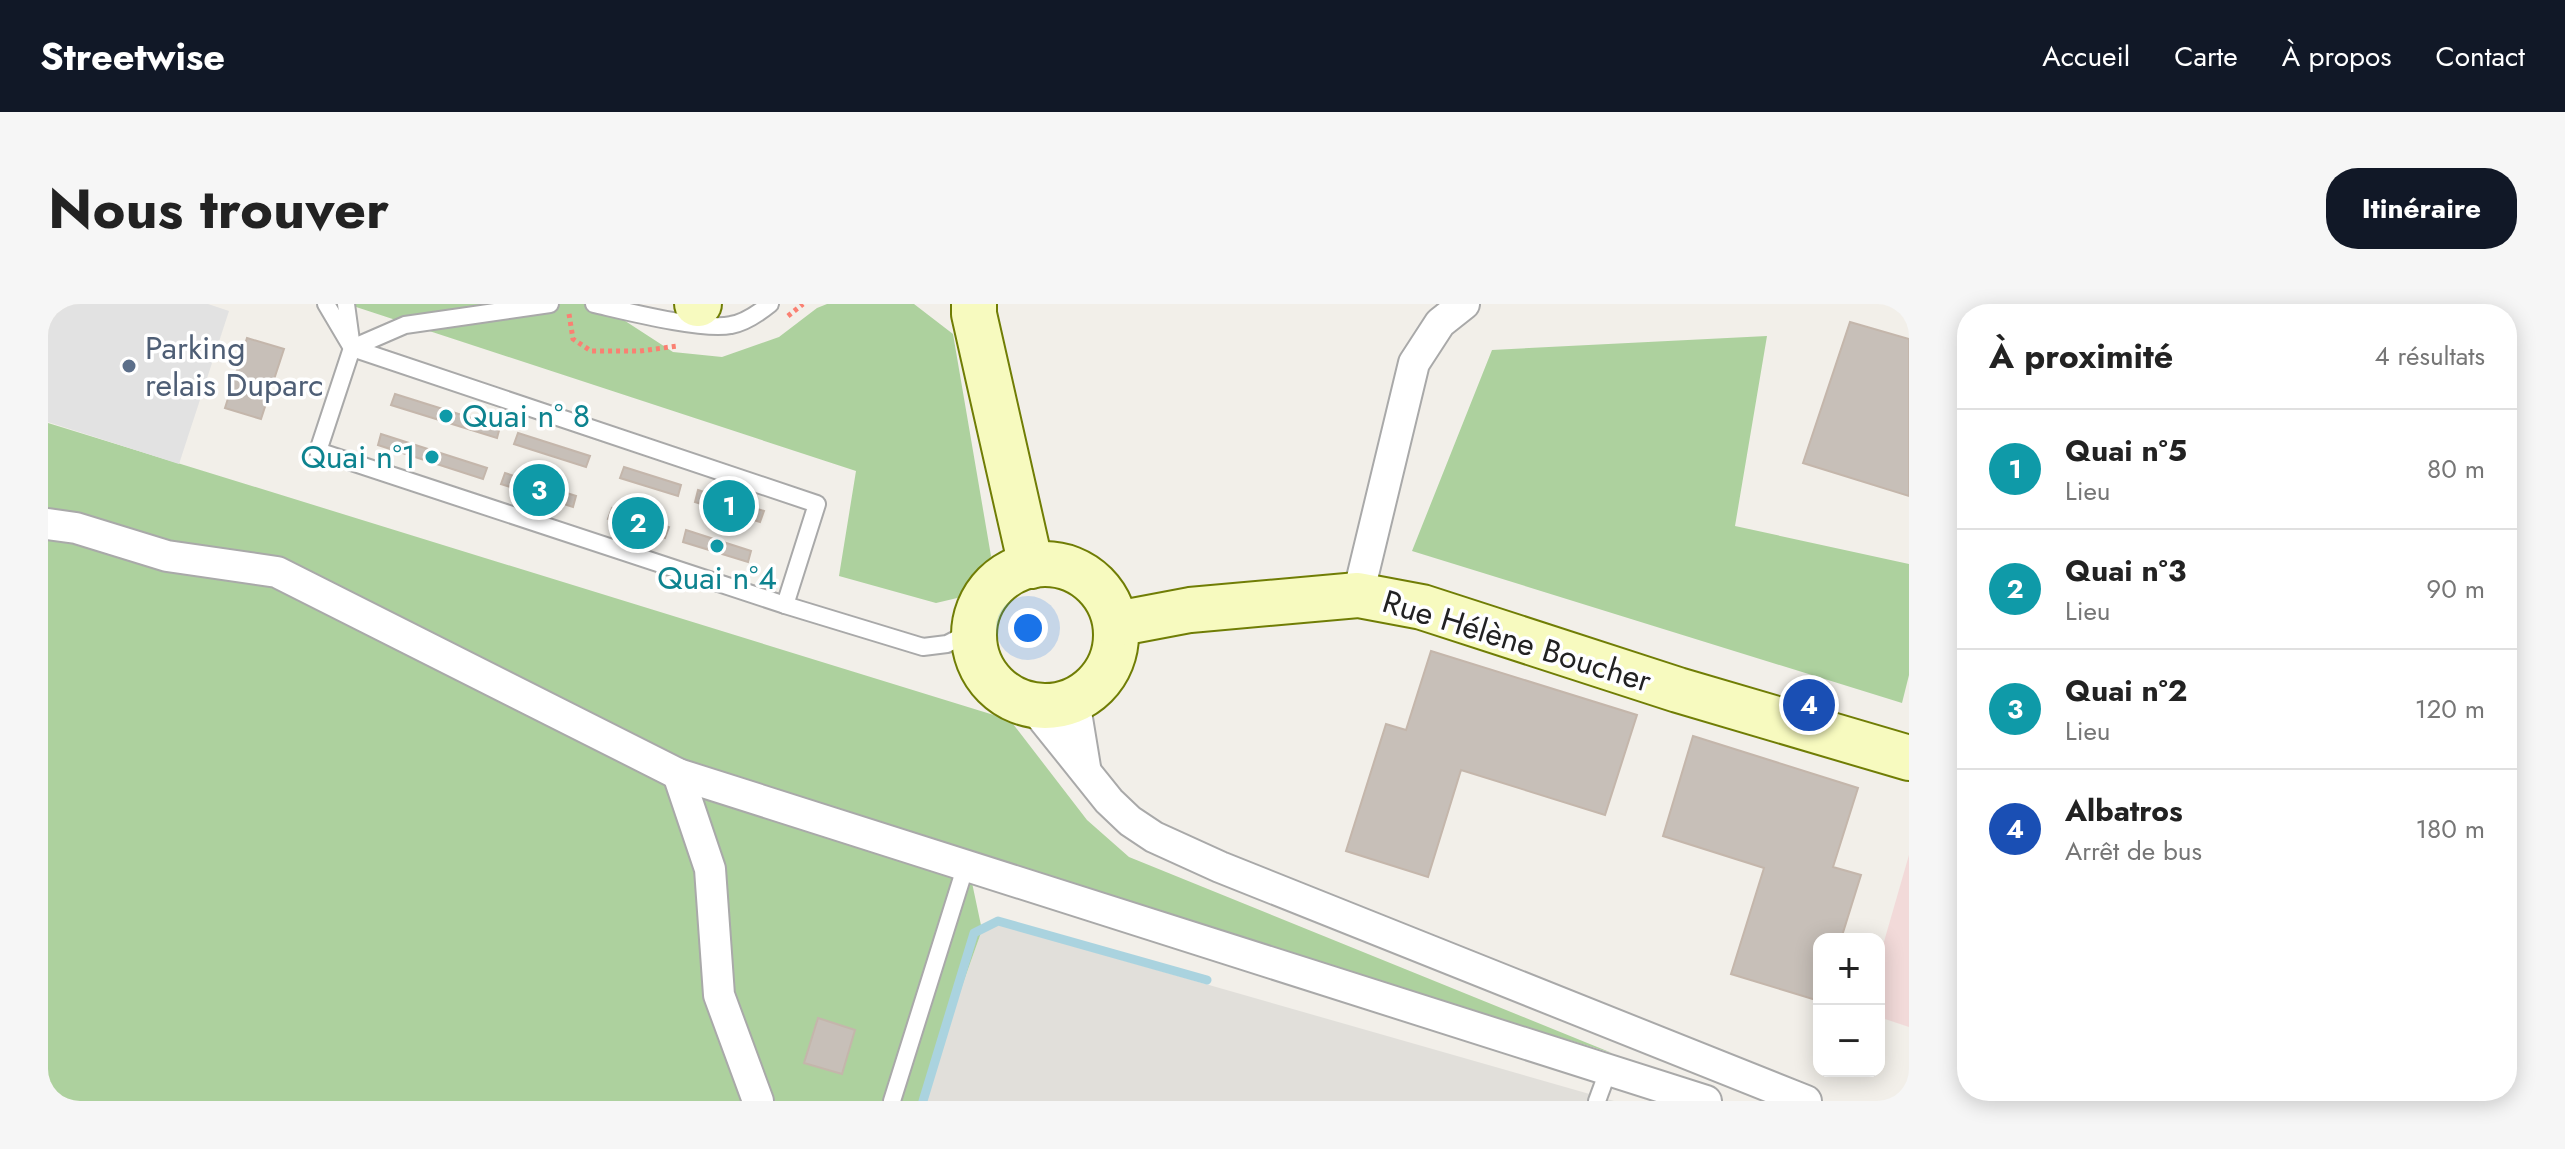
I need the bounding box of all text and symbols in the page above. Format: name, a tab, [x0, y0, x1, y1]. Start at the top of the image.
text: Streetwise	[40, 29, 225, 84]
text: Accueil	[2042, 36, 2130, 77]
text: Carte	[2174, 36, 2238, 77]
text: À propos	[2282, 36, 2392, 77]
text: Contact	[2436, 36, 2525, 77]
text: Nous trouver	[48, 168, 389, 249]
button: Itinéraire	[2326, 168, 2517, 249]
place label: Parking relais Duparc	[145, 325, 324, 408]
text: À proximité	[1989, 332, 2173, 381]
text: 4 résultats	[2375, 337, 2485, 375]
marker: Parking relais Duparc	[120, 357, 138, 375]
place label: Quai n° 8	[462, 393, 590, 439]
marker: Quai n° 8	[437, 407, 455, 425]
text: Quai n°5	[2065, 429, 2187, 472]
place label: Quai n°1	[301, 434, 416, 480]
marker: Quai n°1	[423, 448, 441, 466]
text: 1	[2008, 450, 2022, 488]
text: 80 m	[2427, 450, 2485, 488]
pin: 3	[513, 460, 565, 520]
text: Lieu	[2065, 472, 2111, 510]
pin: 1	[703, 476, 755, 536]
pin: 2	[612, 493, 664, 553]
marker: Quai n°4	[708, 537, 726, 555]
text: Quai n°3	[2065, 549, 2186, 592]
place label: Quai n°4	[657, 555, 777, 601]
text: 2	[2006, 570, 2024, 608]
text: 90 m	[2426, 570, 2485, 608]
street label: Rue Hélène Boucher	[1377, 578, 1657, 704]
text: Lieu	[2065, 592, 2111, 630]
your location	[1008, 608, 1048, 648]
text: Quai n°2	[2065, 669, 2187, 712]
pin: 4	[1783, 675, 1835, 735]
text: 3	[2007, 690, 2023, 728]
text: 120 m	[2415, 690, 2485, 728]
text: Lieu	[2065, 712, 2111, 750]
text: Albatros	[2065, 789, 2183, 832]
text: 4	[2006, 810, 2024, 848]
text: 180 m	[2415, 810, 2485, 848]
text: Arrêt de bus	[2065, 832, 2202, 870]
map controls	[1813, 933, 1885, 1077]
button: +	[1813, 933, 1885, 1005]
button: −	[1813, 1005, 1885, 1077]

